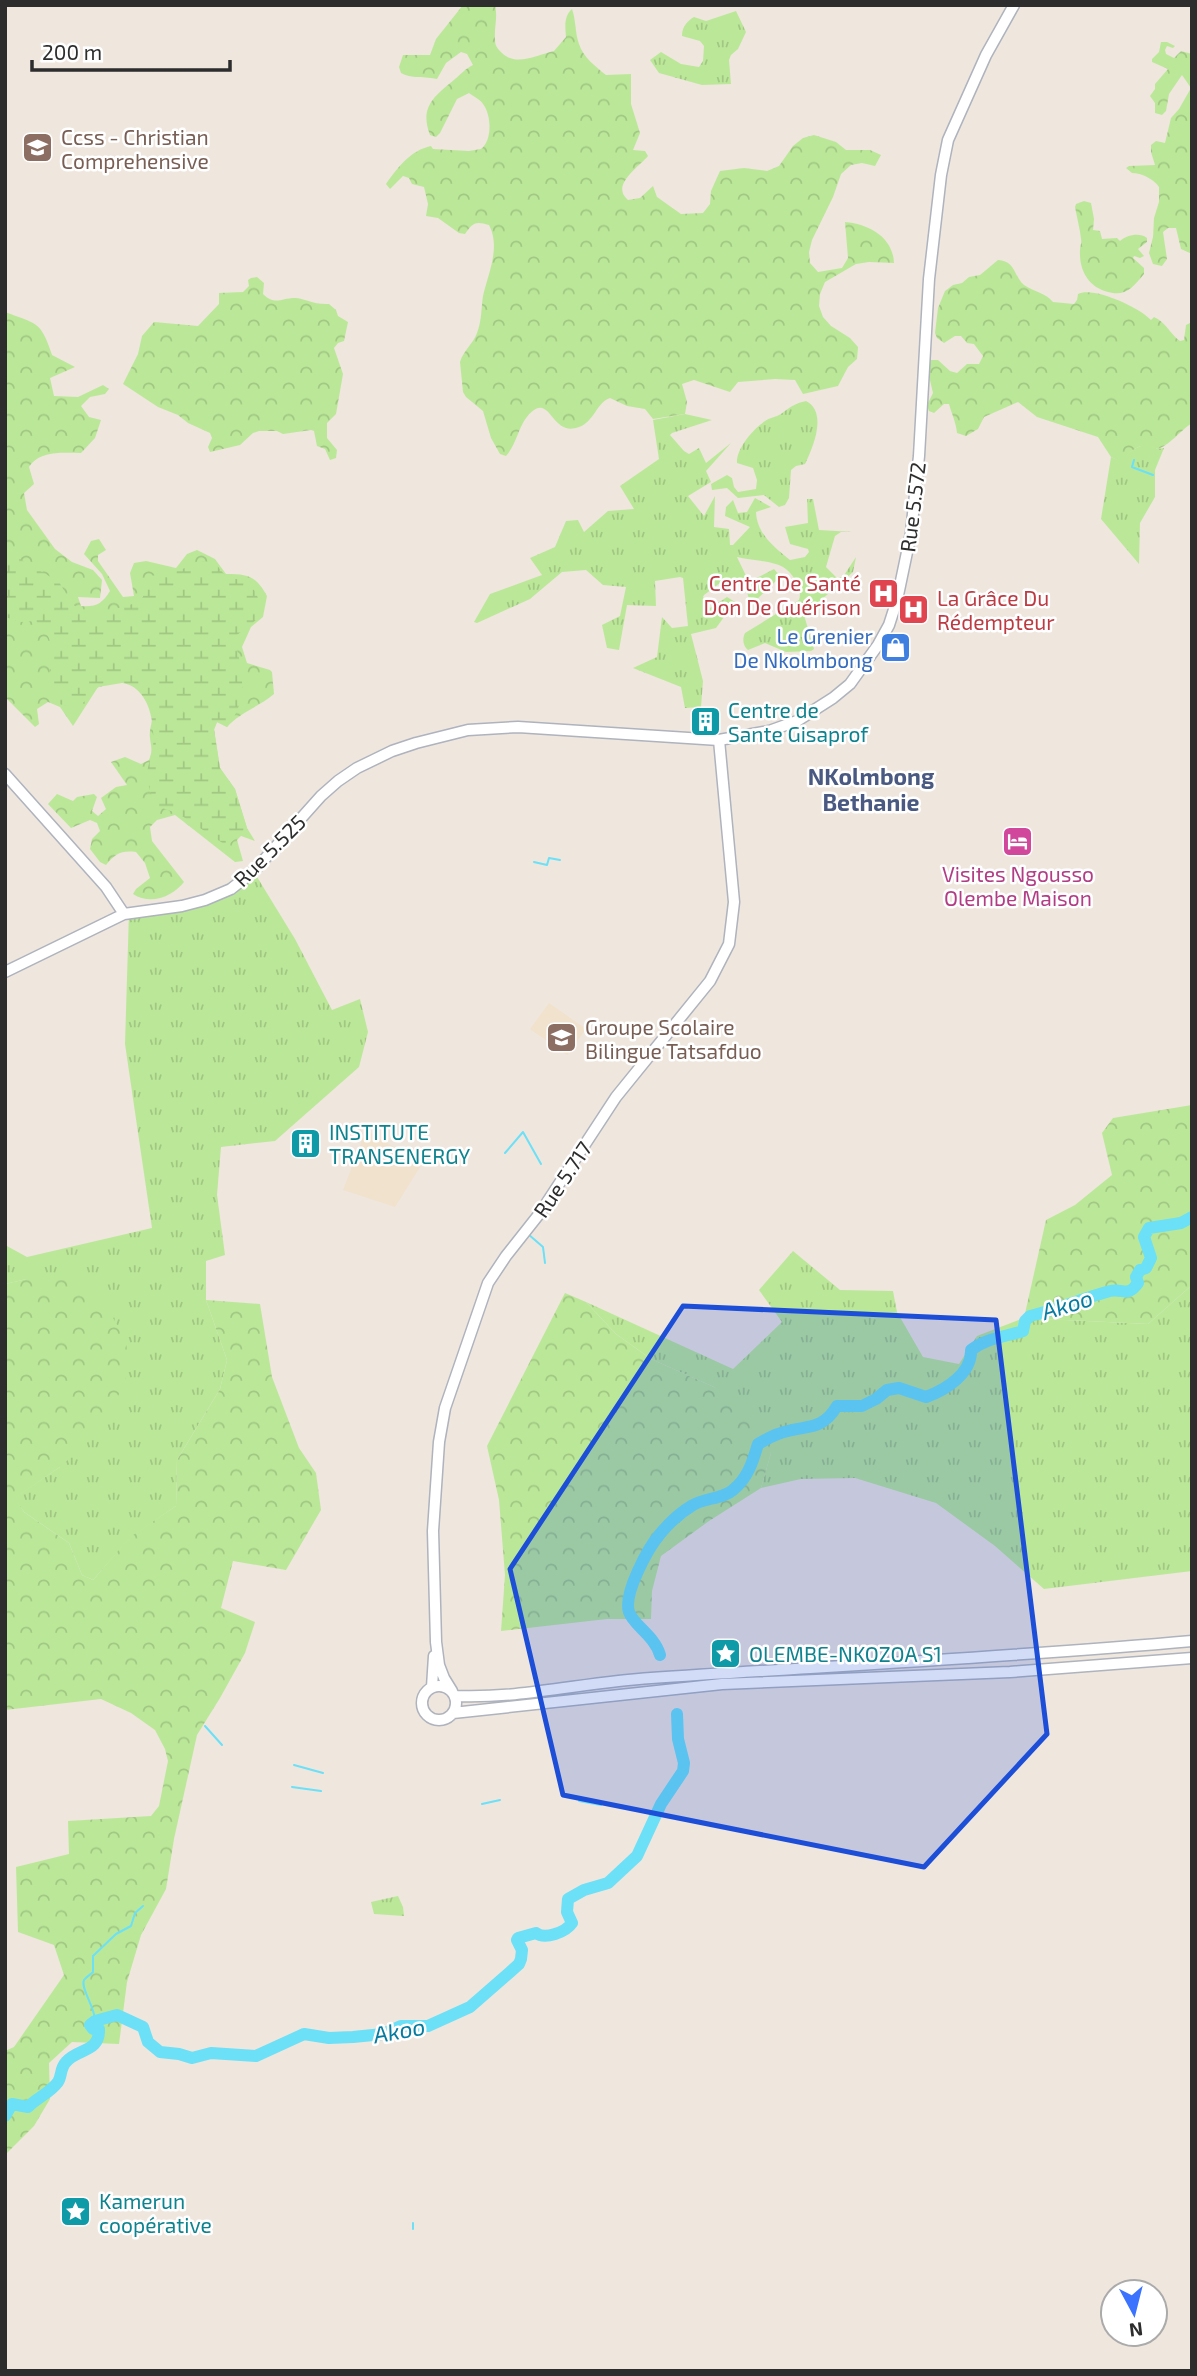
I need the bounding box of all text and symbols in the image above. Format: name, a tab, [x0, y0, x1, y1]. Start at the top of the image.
scale bar	[32, 28, 229, 72]
text: 200 m	[42, 39, 102, 64]
place label: Ccss - Christian Comprehensive	[61, 124, 209, 173]
school or university icon: Ccss - Christian Comprehensive	[21, 131, 55, 165]
street label: Rue 5.572	[894, 460, 930, 554]
place label: Centre De Santé Don De Guérison	[703, 570, 861, 619]
hospital icon: Centre De Santé Don De Guérison	[867, 577, 901, 611]
place label: La Grâce Du Rédempteur	[937, 585, 1055, 634]
hospital icon: La Grâce Du Rédempteur	[897, 592, 931, 626]
place label: Le Grenier De Nkolmbong	[734, 623, 874, 672]
shop icon: Le Grenier De Nkolmbong	[879, 630, 913, 664]
place label: Centre de Sante Gisaprof	[728, 697, 869, 746]
building icon: Centre de Sante Gisaprof	[688, 704, 722, 738]
district label: NKolmbong Bethanie	[808, 762, 935, 816]
street label: Rue 5.525	[228, 809, 310, 891]
hotel icon: Visites Ngousso Olembe Maison	[1001, 824, 1035, 858]
place label: Visites Ngousso Olembe Maison	[942, 861, 1094, 910]
place label: Groupe Scolaire Bilingue Tatsafduo	[585, 1014, 762, 1063]
school or university icon: Groupe Scolaire Bilingue Tatsafduo	[545, 1021, 579, 1055]
place label: INSTITUTE TRANSENERGY	[329, 1119, 470, 1168]
building icon: INSTITUTE TRANSENERGY	[289, 1126, 323, 1160]
street label: Rue 5.717	[528, 1136, 597, 1222]
water label: Akoo	[1037, 1283, 1096, 1325]
place icon: OLEMBE-NKOZOA S1	[709, 1636, 743, 1670]
place label: OLEMBE-NKOZOA S1	[749, 1641, 942, 1666]
water label: Akoo	[370, 2012, 427, 2048]
place label: Kamerun coopérative	[99, 2188, 212, 2237]
place icon: Kamerun coopérative	[59, 2195, 93, 2229]
north arrow	[1099, 2278, 1169, 2348]
text: N	[1128, 2318, 1144, 2343]

